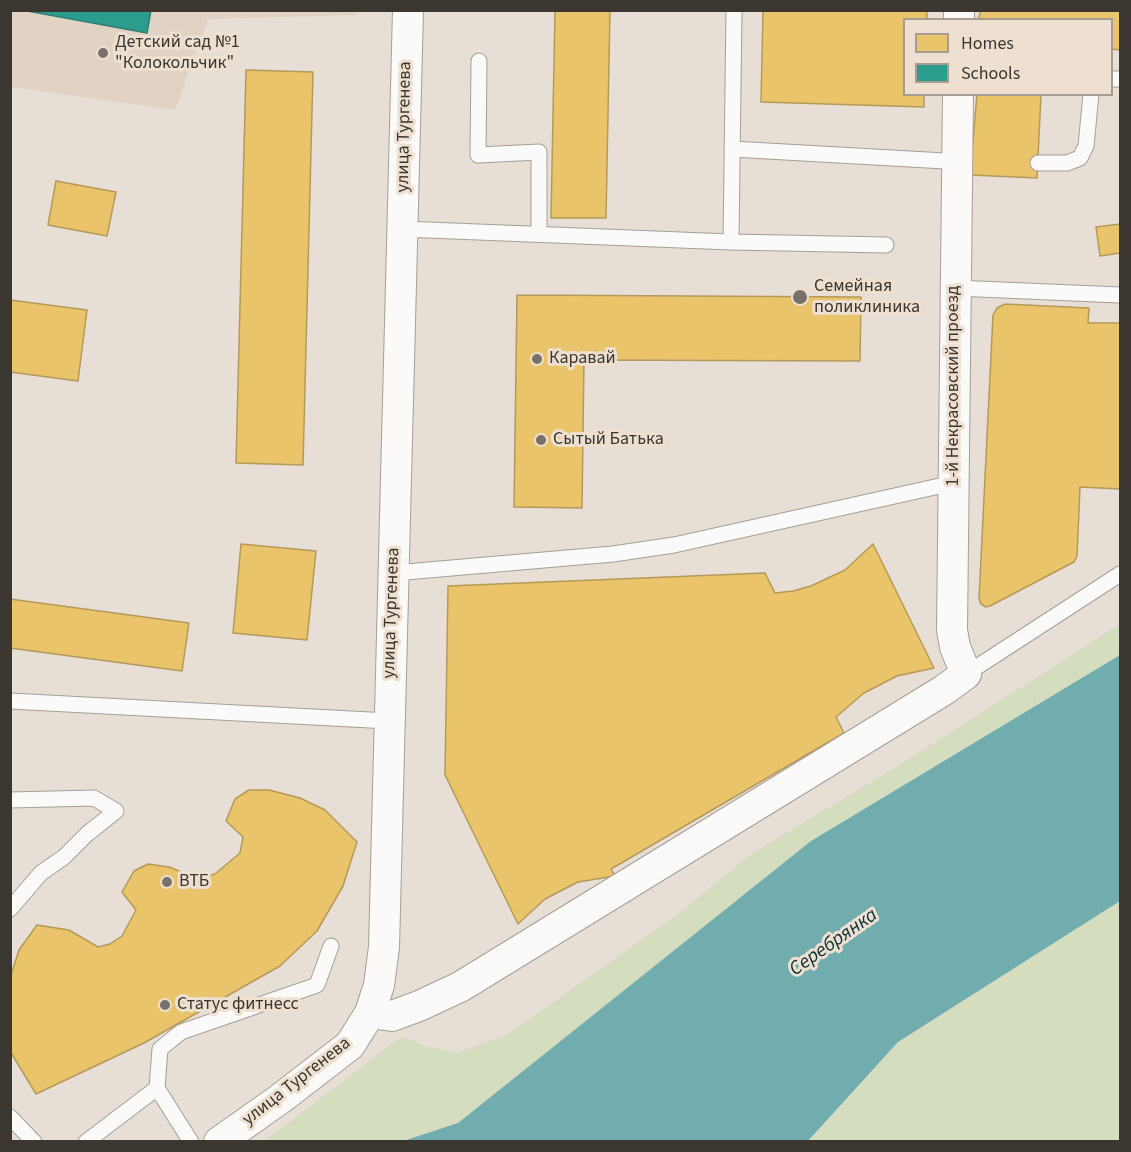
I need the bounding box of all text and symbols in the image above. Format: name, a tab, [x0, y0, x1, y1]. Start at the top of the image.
legend	[903, 18, 1113, 96]
text: Homes	[961, 31, 1014, 56]
place label: Детский сад №1 "Колокольчик"	[115, 32, 240, 74]
marker: Детский сад №1 "Колокольчик"	[96, 46, 110, 60]
street label: улица Тургенева	[393, 61, 417, 193]
text: Schools	[961, 61, 1020, 86]
place label: Семейная поликлиника	[814, 276, 920, 318]
street label: 1-й Некрасовский проезд	[943, 286, 965, 486]
marker: Семейная поликлиника	[791, 288, 809, 306]
place label: Каравай	[549, 348, 616, 370]
marker: Каравай	[530, 352, 544, 366]
place label: Сытый Батька	[553, 429, 664, 451]
marker: Сытый Батька	[534, 433, 548, 447]
street label: улица Тургенева	[379, 547, 405, 679]
place label: ВТБ	[179, 871, 209, 893]
marker: ВТБ	[160, 875, 174, 889]
water label: Серебрянка	[785, 904, 883, 982]
place label: Статус фитнесс	[177, 994, 299, 1016]
marker: Статус фитнесс	[158, 998, 172, 1012]
street label: улица Тургенева	[239, 1033, 355, 1131]

